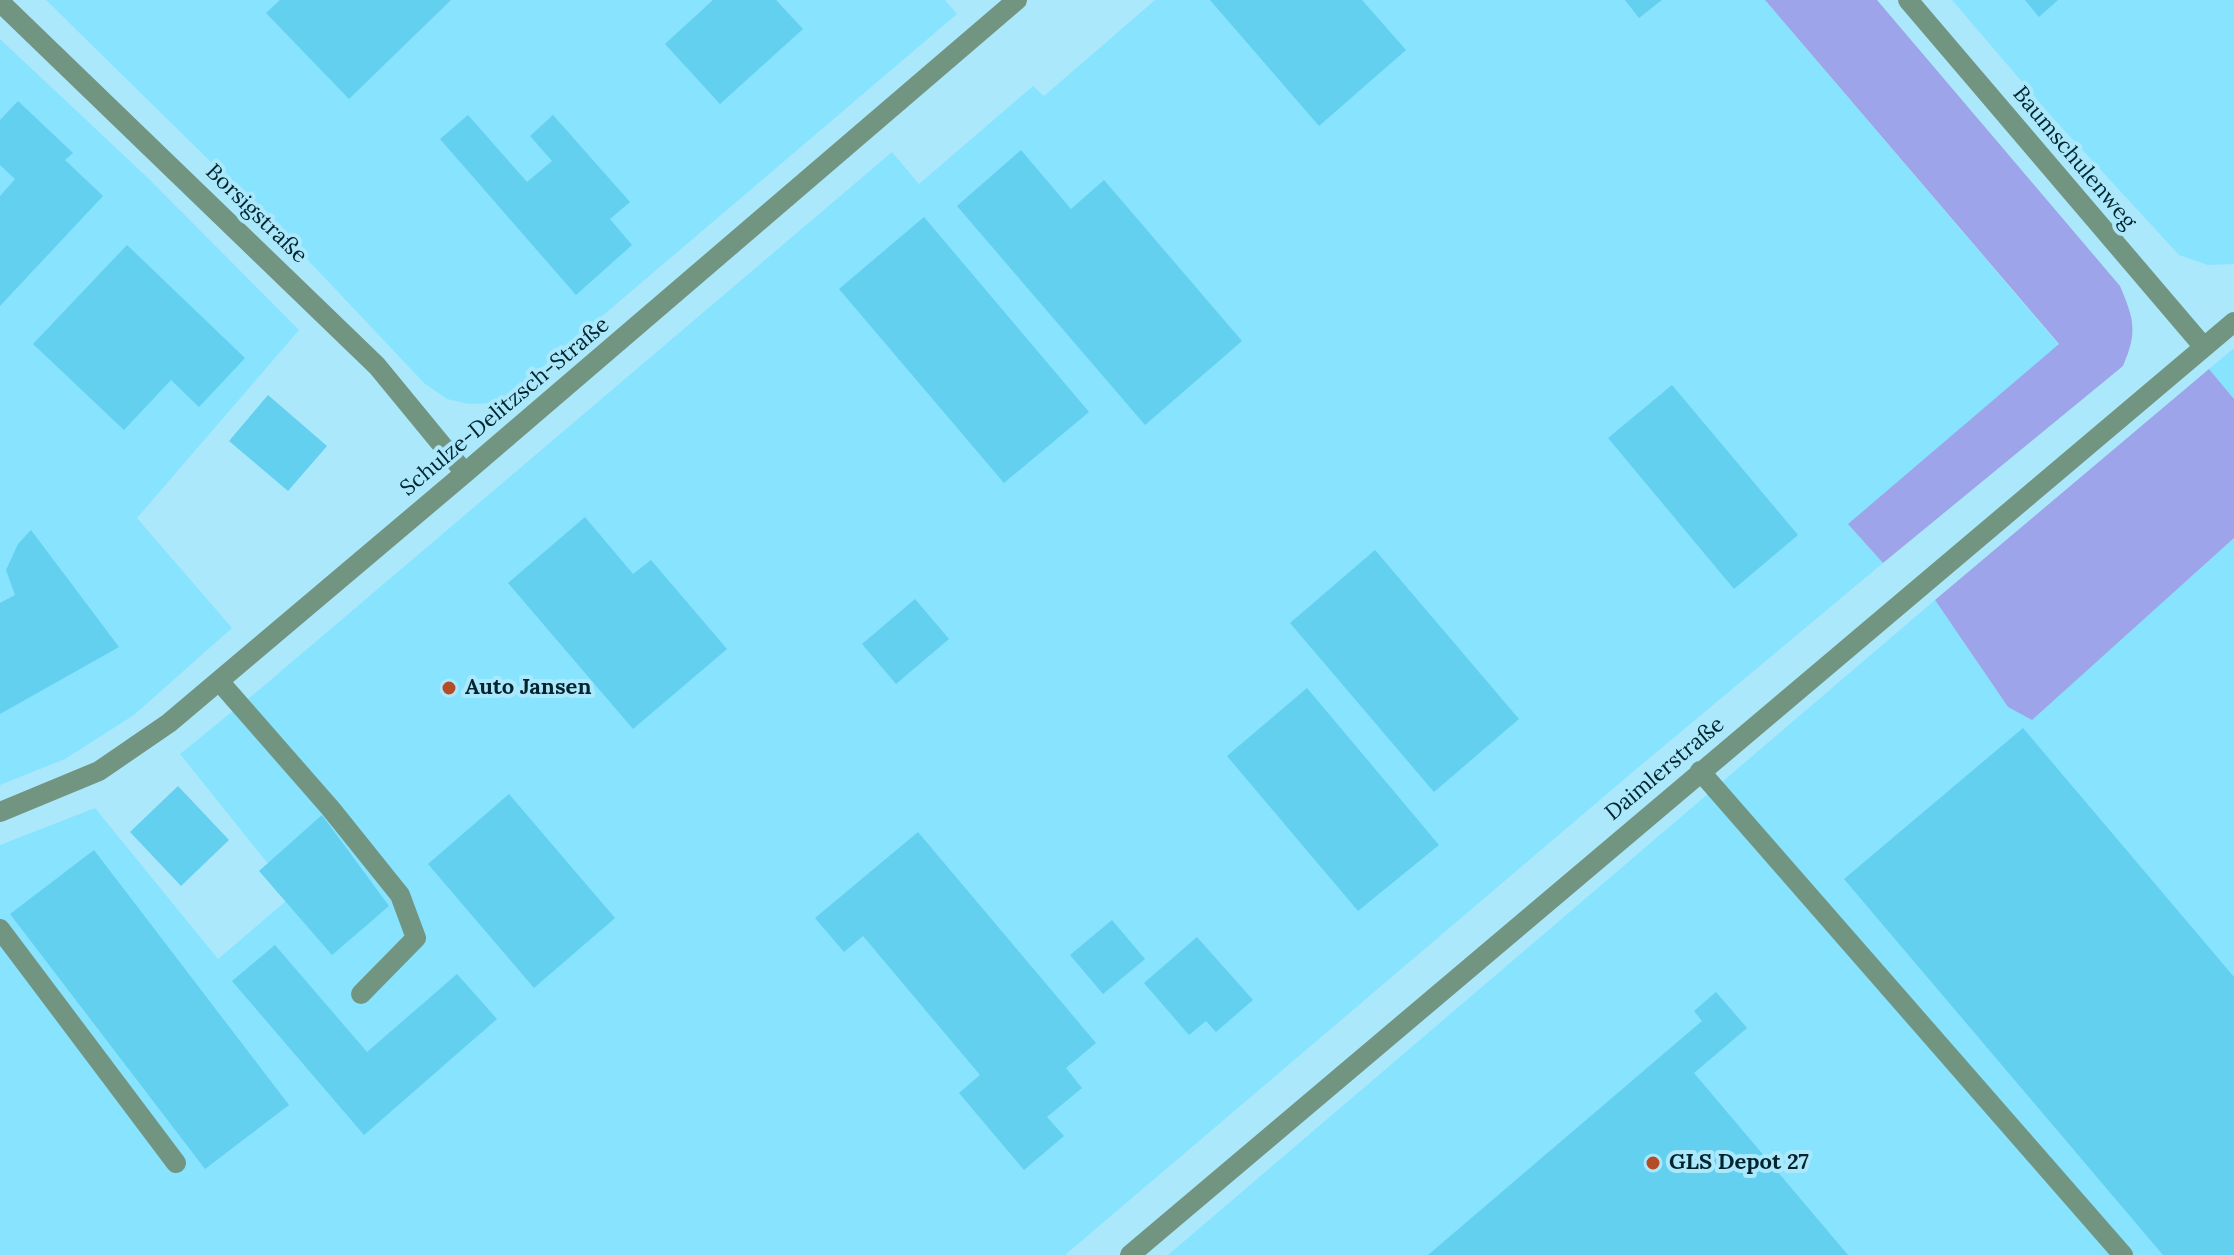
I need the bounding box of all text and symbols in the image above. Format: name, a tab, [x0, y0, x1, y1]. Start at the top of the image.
street label: Baumschulenweg	[2007, 81, 2141, 235]
street label: Borsigstraße	[200, 159, 312, 269]
street label: Schulze-Delitzsch-Straße	[395, 312, 615, 502]
place label: Auto Jansen	[465, 675, 591, 701]
marker: Auto Jansen	[440, 679, 458, 697]
street label: Daimlerstraße	[1600, 712, 1730, 826]
place label: GLS Depot 27	[1669, 1150, 1809, 1176]
marker: GLS Depot 27	[1644, 1154, 1662, 1172]

